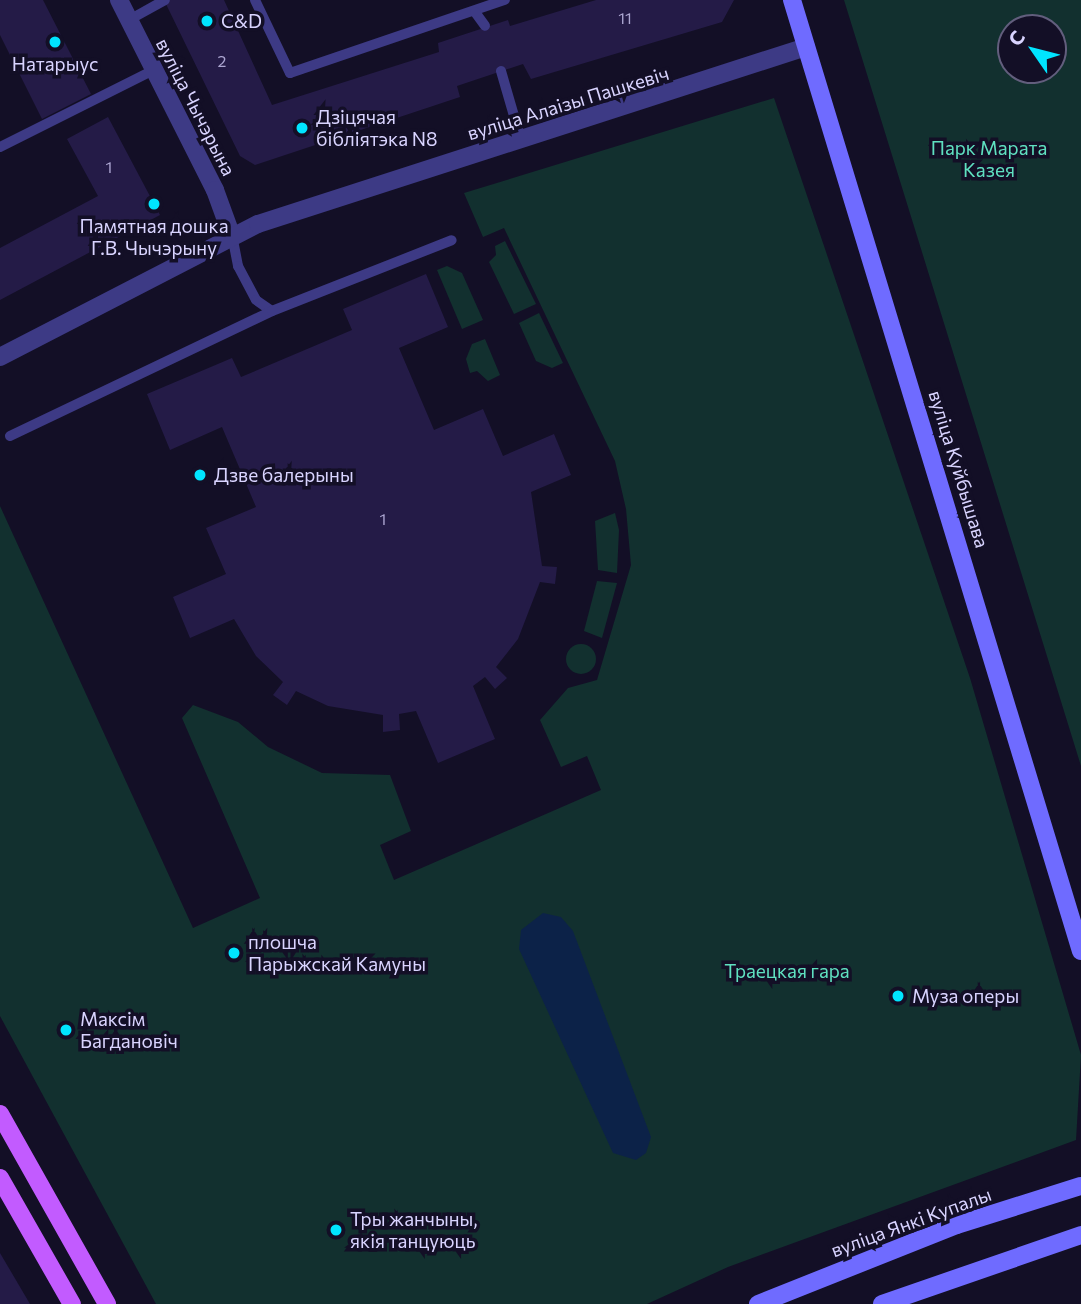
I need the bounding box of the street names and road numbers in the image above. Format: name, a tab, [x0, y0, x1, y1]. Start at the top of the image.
street label: вуліца Чычэрына	[151, 34, 241, 180]
street label: вуліца Алаізы Пашкевіч	[464, 61, 672, 145]
street label: вуліца Куйбышава	[924, 388, 994, 550]
street label: вуліца Янкі Купалы	[828, 1182, 994, 1262]

